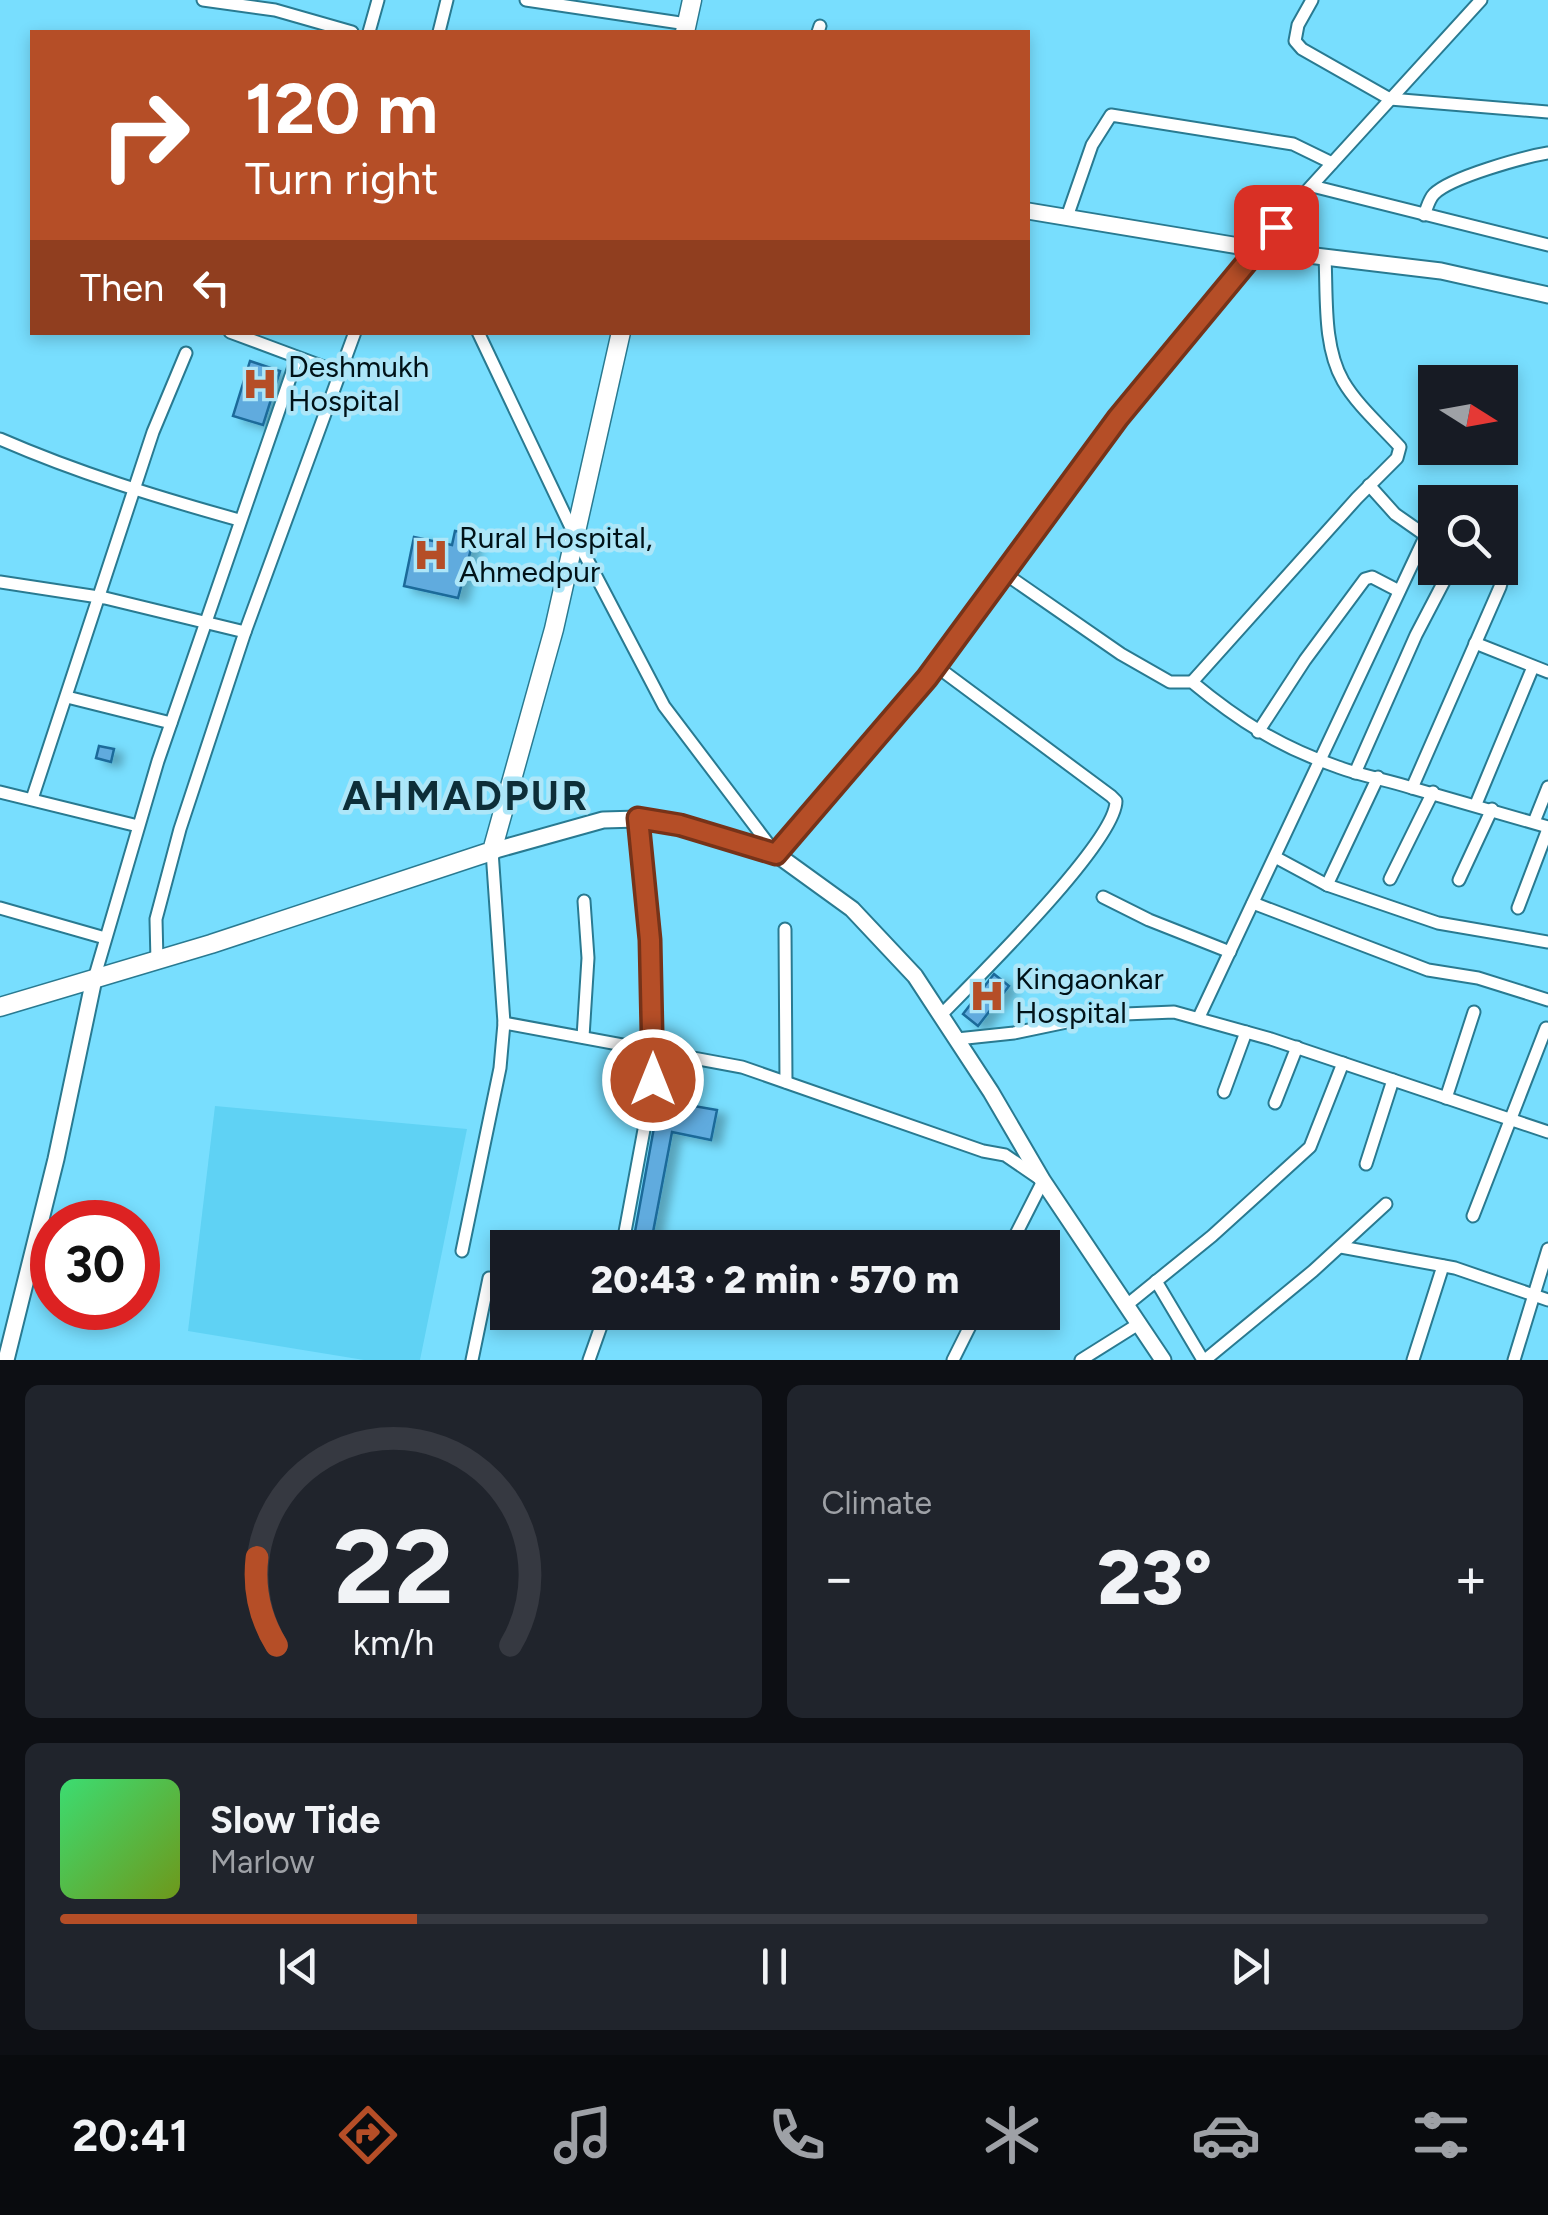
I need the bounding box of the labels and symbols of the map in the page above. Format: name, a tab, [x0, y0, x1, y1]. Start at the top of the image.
pin	[1234, 185, 1319, 270]
place label: Deshmukh Hospital	[288, 348, 429, 419]
hospital icon: Deshmukh Hospital	[241, 365, 279, 403]
north arrow	[1418, 365, 1518, 465]
place label: Rural Hospital, Ahmedpur	[459, 519, 653, 590]
hospital icon: Rural Hospital, Ahmedpur	[412, 536, 450, 574]
district label: AHMADPUR	[342, 772, 590, 820]
place label: Kingaonkar Hospital	[1015, 960, 1164, 1031]
hospital icon: Kingaonkar Hospital	[968, 977, 1006, 1015]
position arrow	[601, 1028, 705, 1132]
speed limit sign: 30	[30, 1200, 160, 1330]

